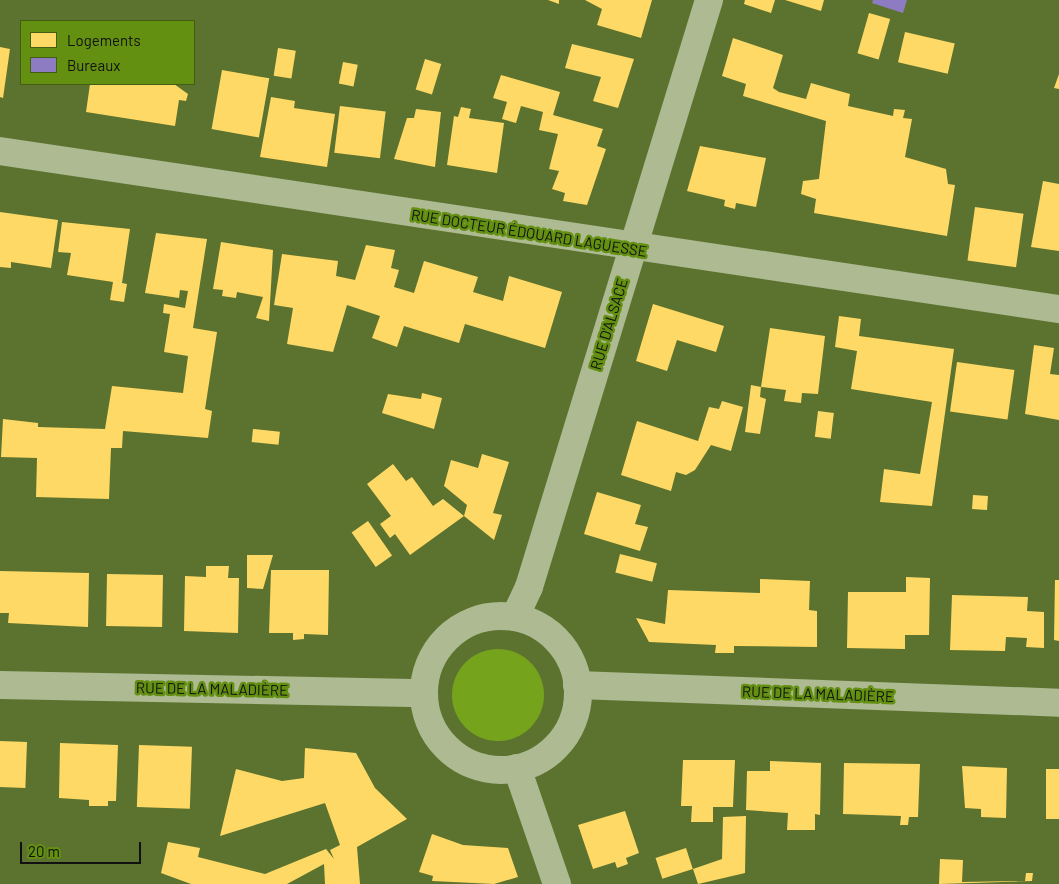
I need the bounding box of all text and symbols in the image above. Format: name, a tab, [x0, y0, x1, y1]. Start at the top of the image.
legend	[20, 20, 195, 85]
text: Logements	[67, 31, 141, 49]
text: Bureaux	[67, 56, 120, 74]
street label: RUE DOCTEUR ÉDOUARD LAGUESSE	[410, 205, 648, 261]
street label: RUE D'ALSACE	[587, 276, 631, 372]
street label: RUE DE LA MALADIÈRE	[136, 679, 288, 699]
street label: RUE DE LA MALADIÈRE	[742, 682, 894, 706]
scale bar	[22, 832, 144, 864]
text: 20 m	[28, 842, 60, 860]

